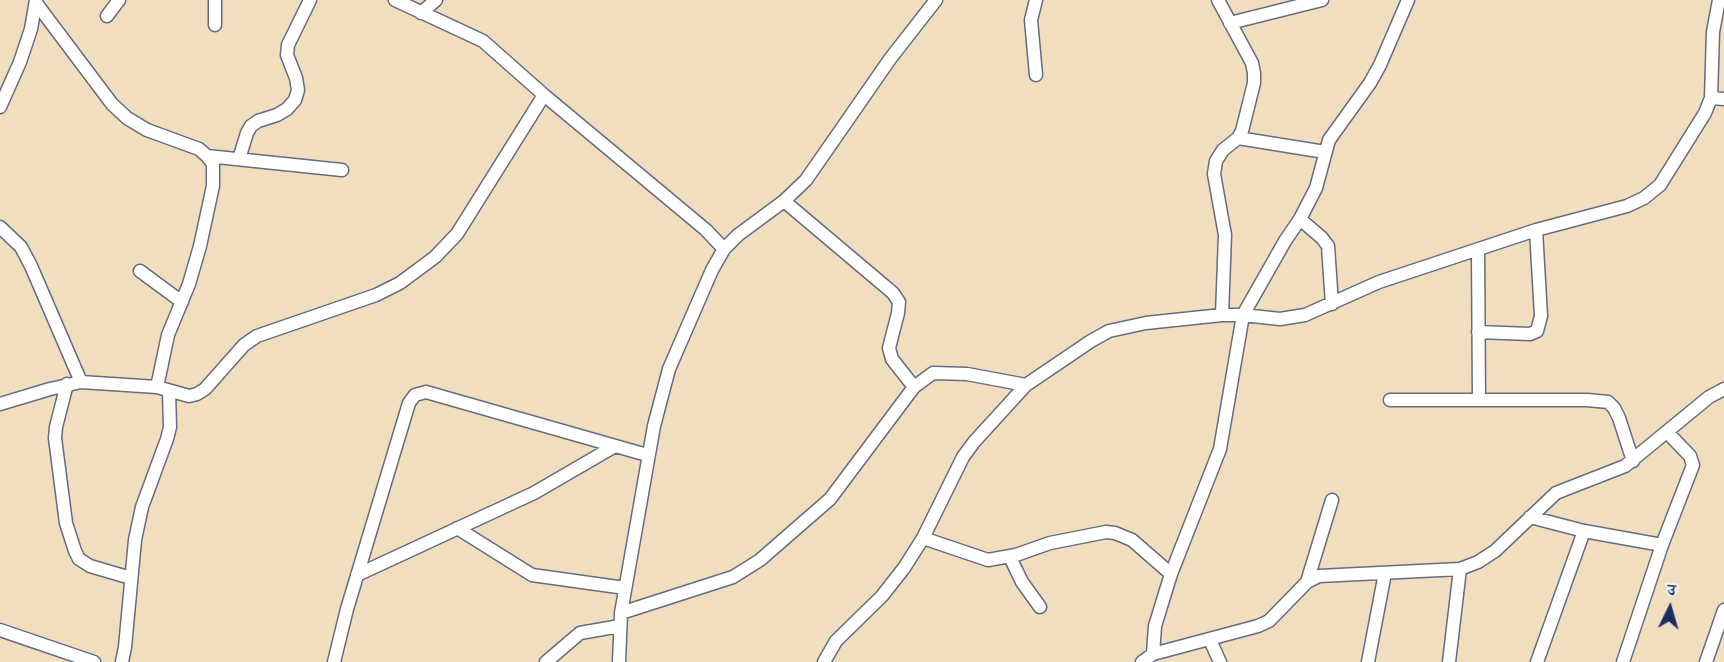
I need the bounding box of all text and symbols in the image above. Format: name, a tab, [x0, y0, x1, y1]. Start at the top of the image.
north arrow	[1640, 578, 1700, 638]
text: उ	[1667, 579, 1677, 601]

